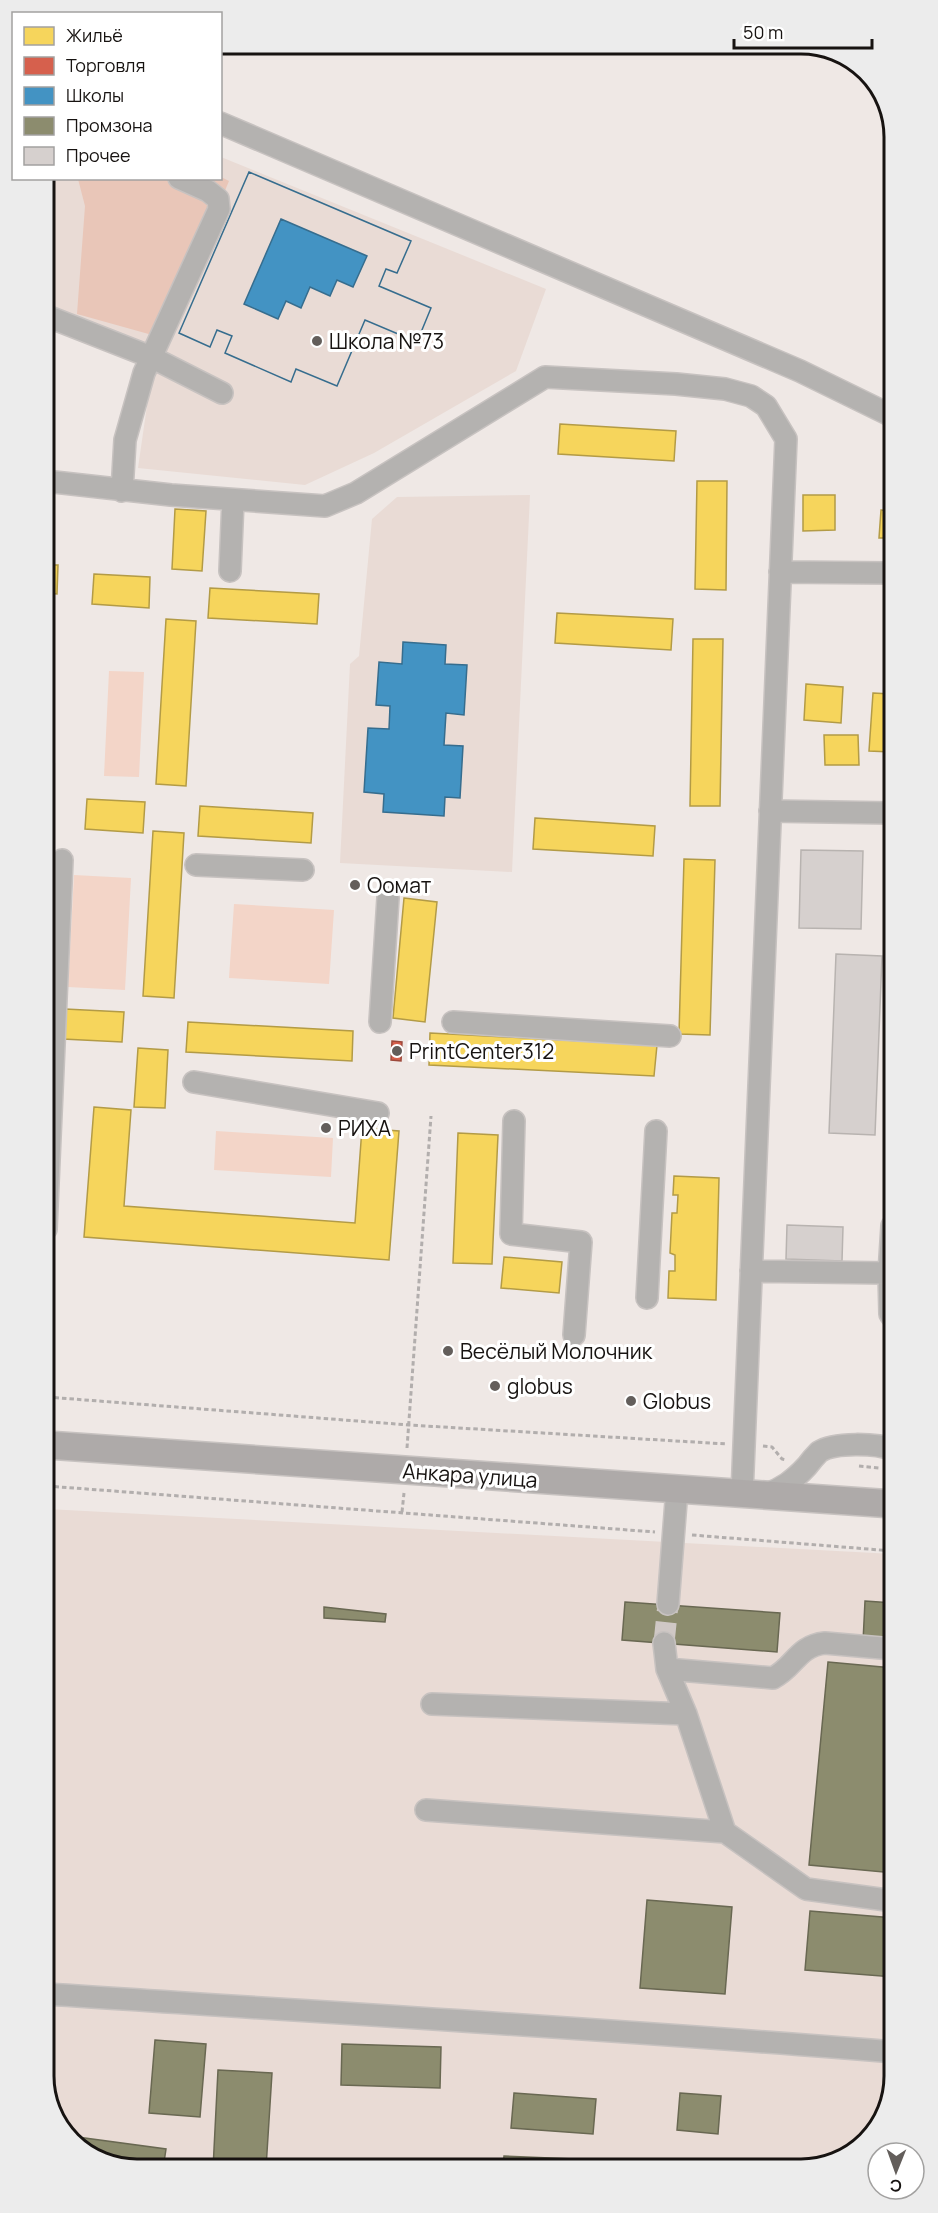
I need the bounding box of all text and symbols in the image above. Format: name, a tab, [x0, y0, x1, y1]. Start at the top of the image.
legend	[12, 12, 222, 180]
scale bar	[734, 12, 872, 50]
text: 50 m	[743, 20, 783, 44]
text: Жильё	[66, 23, 123, 47]
text: Торговля	[66, 53, 145, 77]
text: Школы	[66, 83, 124, 107]
text: Промзона	[66, 113, 153, 137]
text: Прочее	[66, 143, 131, 167]
place label: Школа №73	[329, 327, 444, 355]
marker: Школа №73	[310, 334, 324, 348]
place label: Оомат	[367, 871, 432, 899]
marker: Оомат	[348, 878, 362, 892]
place label: PrintCenter312	[409, 1037, 554, 1065]
marker: PrintCenter312	[390, 1044, 404, 1058]
place label: РИХА	[338, 1114, 391, 1142]
marker: РИХА	[319, 1121, 333, 1135]
place label: Весёлый Молочник	[460, 1337, 653, 1365]
marker: Весёлый Молочник	[441, 1344, 455, 1358]
place label: globus	[507, 1372, 573, 1400]
marker: globus	[488, 1379, 502, 1393]
place label: Globus	[643, 1387, 711, 1415]
marker: Globus	[624, 1394, 638, 1408]
street label: Анкара улица	[401, 1456, 539, 1494]
north arrow	[866, 2141, 926, 2201]
text: С	[889, 2175, 902, 2197]

